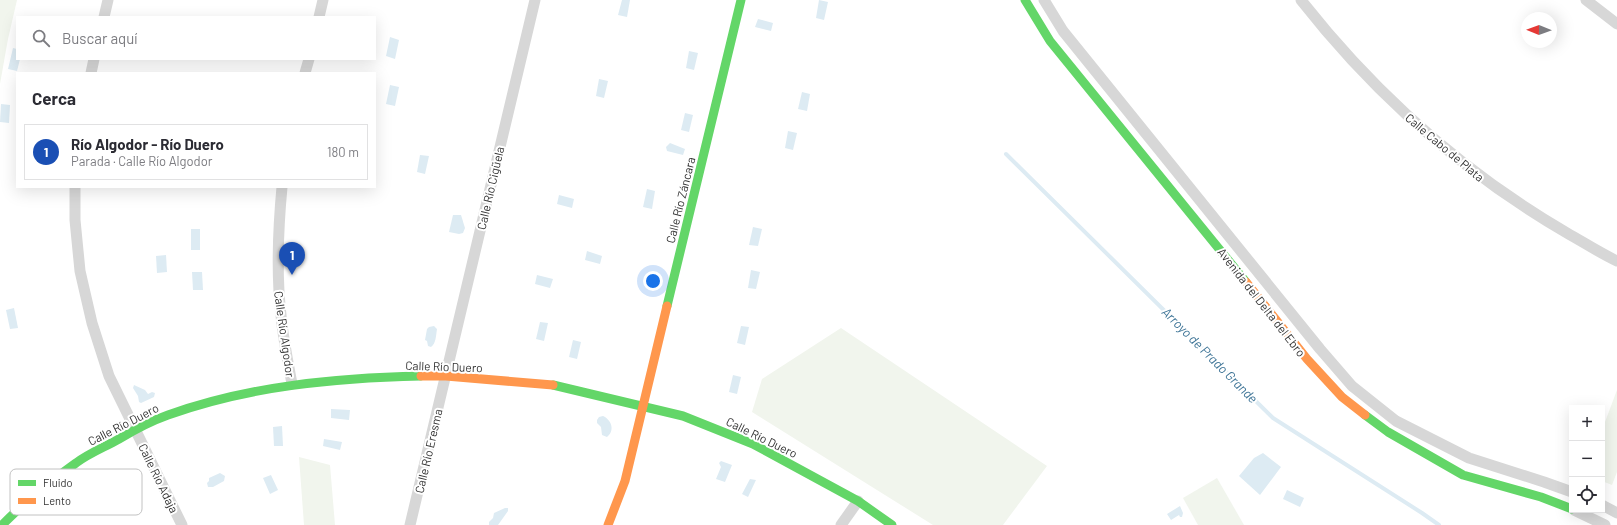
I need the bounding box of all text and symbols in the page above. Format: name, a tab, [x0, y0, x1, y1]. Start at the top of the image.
north arrow	[1521, 12, 1557, 48]
search box	[16, 16, 376, 60]
icon: search	[30, 27, 52, 49]
text: Buscar aquí	[62, 29, 138, 47]
text: Cerca	[32, 88, 76, 108]
street label: Calle Cabo de Plata	[1403, 110, 1487, 184]
text: Río Algodor - Río Duero	[71, 135, 224, 153]
text: 1	[44, 144, 48, 160]
text: 180 m	[327, 144, 359, 160]
street label: Calle Río Cigüela	[474, 145, 506, 231]
text: Parada · Calle Río Algodor	[71, 153, 213, 169]
street label: Calle Río Záncara	[663, 155, 697, 245]
pin: 1	[279, 242, 305, 275]
street label: Avenida del Delta del Ebro	[1215, 245, 1309, 359]
your location	[643, 271, 663, 291]
street label: Calle Río Algodor	[272, 290, 298, 379]
water label: Arroyo de Prado Grande	[1159, 304, 1261, 406]
street label: Calle Río Duero	[405, 358, 483, 374]
street label: Calle Río Duero	[85, 400, 161, 448]
map controls	[1569, 405, 1605, 513]
button: +	[1569, 405, 1605, 441]
street label: Calle Río Eresma	[411, 407, 445, 495]
street label: Calle Río Duero	[724, 414, 800, 460]
street label: Calle Río Adaja	[136, 441, 182, 515]
button: −	[1569, 441, 1605, 477]
legend	[10, 469, 142, 515]
text: Fluido	[43, 476, 72, 489]
button: locate	[1569, 477, 1605, 513]
text: Lento	[43, 494, 71, 507]

